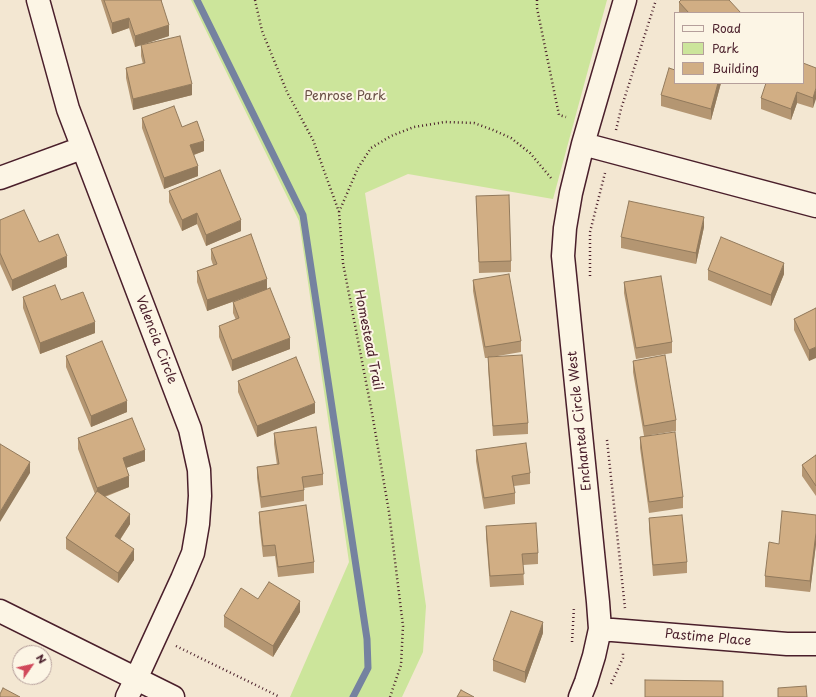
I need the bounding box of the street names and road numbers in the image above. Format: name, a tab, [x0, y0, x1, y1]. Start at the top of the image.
street label: Homestead Trail	[351, 288, 385, 392]
street label: Valencia Circle	[132, 294, 180, 386]
street label: Enchanted Circle West	[565, 350, 595, 492]
street label: Pastime Place	[664, 626, 752, 650]

